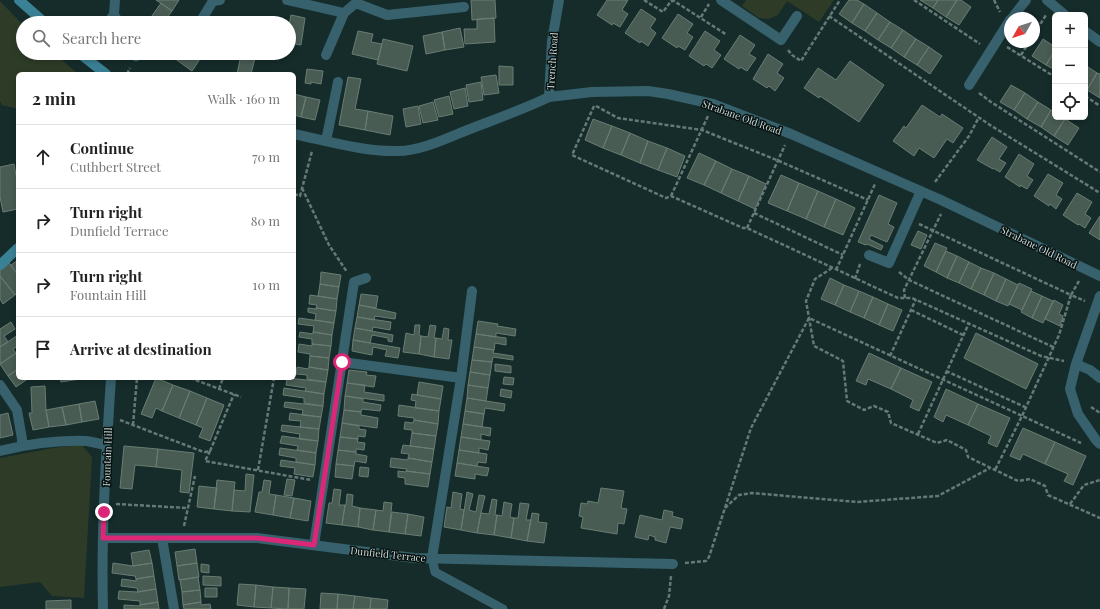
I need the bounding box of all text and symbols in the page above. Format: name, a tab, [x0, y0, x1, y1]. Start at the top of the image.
north arrow	[1004, 12, 1040, 48]
map controls	[1052, 12, 1088, 120]
button: +	[1052, 12, 1088, 48]
search box	[16, 16, 296, 60]
icon: search	[30, 27, 52, 49]
text: Search here	[62, 28, 141, 48]
street label: Trench Road	[543, 32, 561, 90]
button: −	[1052, 48, 1088, 84]
button: locate	[1052, 84, 1088, 120]
text: 2 min	[32, 87, 76, 109]
text: Walk · 160 m	[208, 90, 280, 107]
street label: Strabane Old Road	[700, 96, 784, 138]
text: Continue	[70, 138, 134, 158]
icon: ahead	[32, 146, 54, 168]
text: 70 m	[252, 148, 280, 165]
text: Cuthbert Street	[70, 158, 161, 175]
text: Turn right	[70, 202, 143, 222]
icon: right	[32, 210, 54, 232]
text: 80 m	[251, 212, 280, 229]
text: Dunfield Terrace	[70, 222, 168, 239]
street label: Strabane Old Road	[998, 222, 1080, 272]
text: Turn right	[70, 266, 143, 286]
icon: right	[32, 274, 54, 296]
text: 10 m	[253, 276, 280, 293]
text: Fountain Hill	[70, 286, 147, 303]
icon: arrive	[32, 338, 54, 360]
text: Arrive at destination	[70, 339, 212, 359]
route start	[333, 353, 351, 371]
street label: Fountain Hill	[99, 427, 115, 487]
route end	[95, 503, 113, 521]
street label: Dunfield Terrace	[350, 543, 426, 565]

